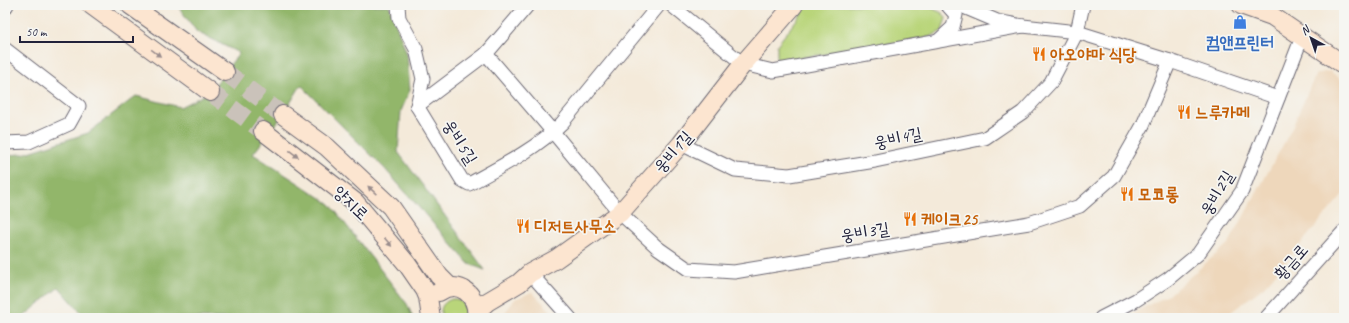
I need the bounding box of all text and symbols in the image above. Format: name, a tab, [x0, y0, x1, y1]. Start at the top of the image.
shop icon: 컴앤프린터	[1232, 14, 1248, 30]
scale bar	[20, 18, 133, 44]
north arrow	[1291, 18, 1331, 58]
text: N	[1297, 21, 1313, 38]
text: 50 m	[26, 24, 48, 40]
place label: 컴앤프린터	[1206, 32, 1274, 53]
place label: 아오야마 식당	[1050, 44, 1137, 65]
restaurant icon: 아오야마 식당	[1031, 46, 1047, 62]
one-way arrow	[151, 49, 162, 57]
place label: 느루카메	[1195, 102, 1250, 123]
restaurant icon: 느루카메	[1176, 104, 1192, 120]
street label: 웅비5길	[438, 116, 482, 168]
street label: 웅비4길	[872, 123, 924, 153]
street label: 웅비1길	[649, 127, 697, 177]
one-way arrow	[289, 150, 299, 158]
street label: 웅비2길	[1195, 166, 1239, 219]
street label: 양지로	[329, 181, 373, 225]
place label: 모코롱	[1138, 184, 1179, 205]
one-way arrow	[367, 185, 377, 195]
restaurant icon: 모코롱	[1119, 186, 1135, 202]
place label: 케이크25	[921, 209, 979, 230]
restaurant icon: 케이크25	[902, 211, 918, 227]
place label: 디저트사무소	[534, 216, 616, 237]
restaurant icon: 디저트사무소	[515, 218, 531, 234]
street label: 웅비3길	[839, 218, 891, 246]
one-way arrow	[384, 237, 393, 248]
street label: 황금로	[1270, 240, 1312, 284]

